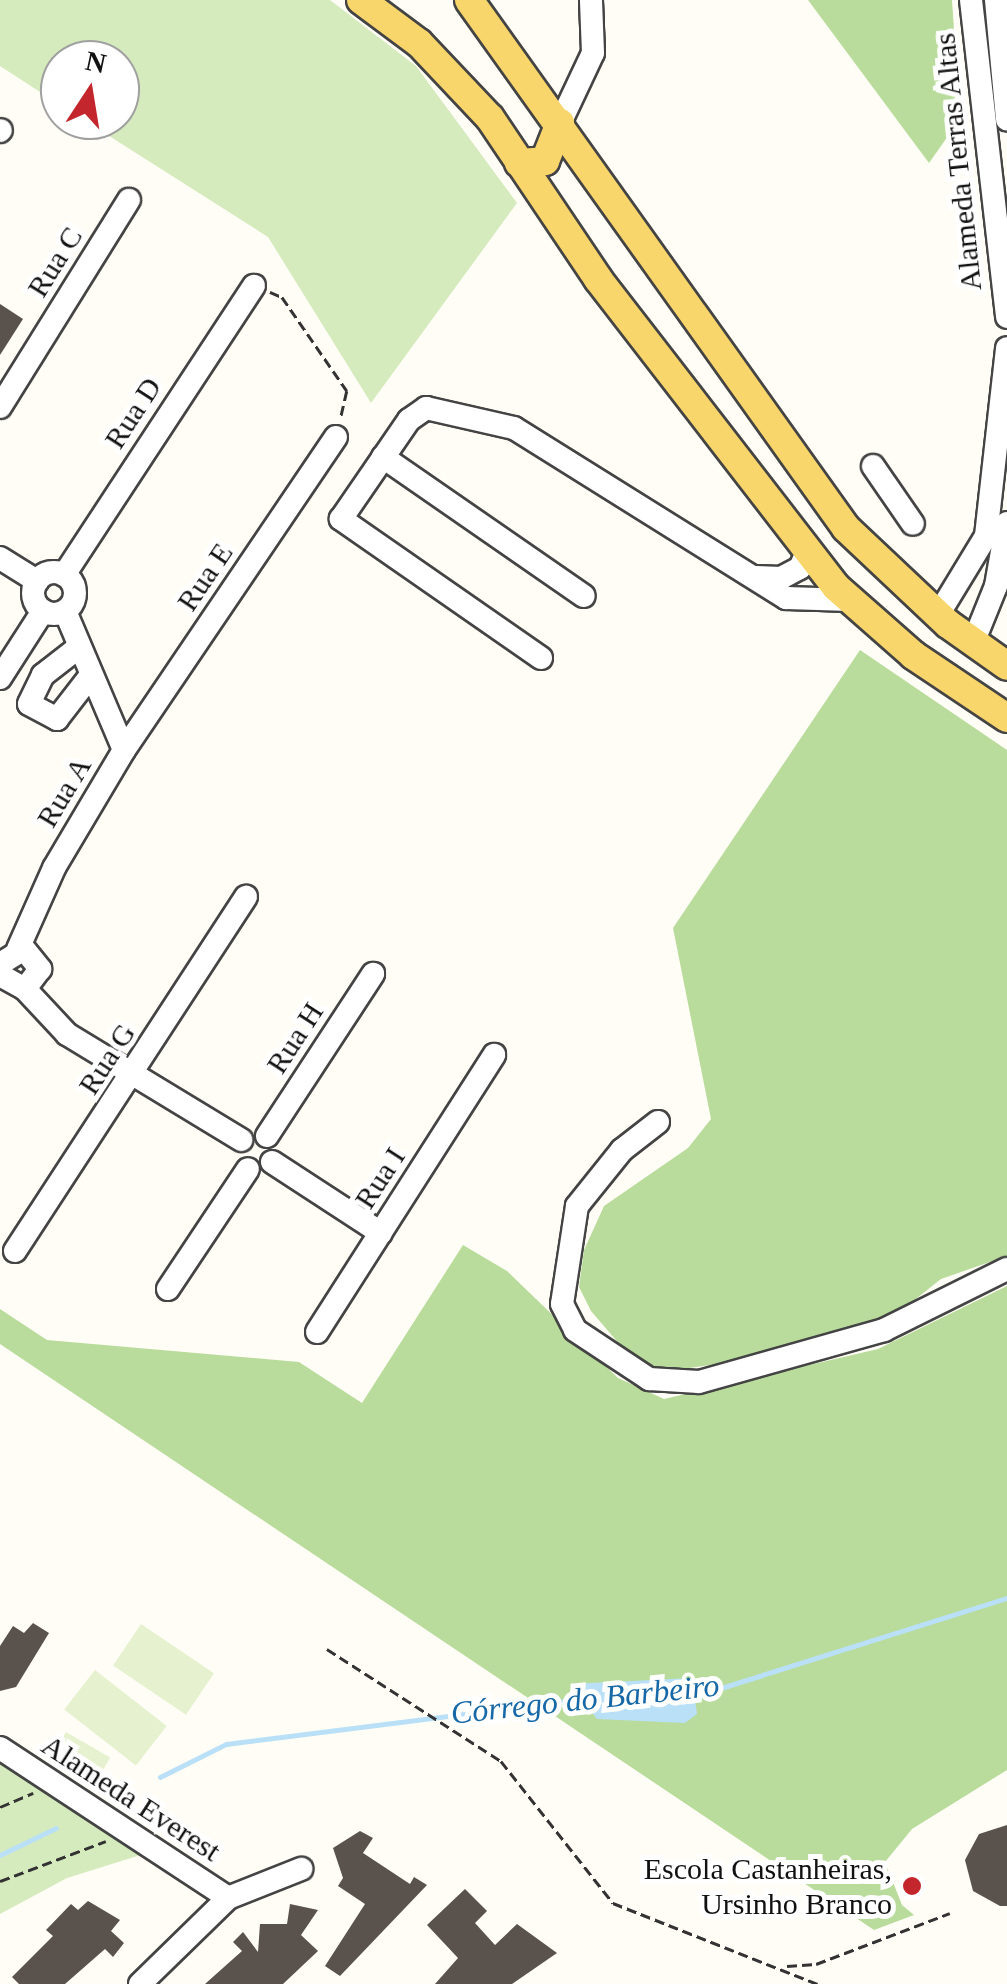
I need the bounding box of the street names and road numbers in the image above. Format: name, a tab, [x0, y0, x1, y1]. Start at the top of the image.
street label: Alameda Terras Altas	[926, 30, 990, 294]
street label: Rua C	[20, 220, 90, 304]
street label: Rua D	[97, 371, 169, 455]
street label: Rua E	[169, 536, 241, 618]
street label: Rua A	[29, 750, 99, 834]
street label: Rua H	[259, 996, 331, 1080]
street label: Rua G	[71, 1017, 143, 1101]
street label: Rua I	[347, 1141, 413, 1215]
street label: Alameda Everest	[35, 1727, 227, 1869]

